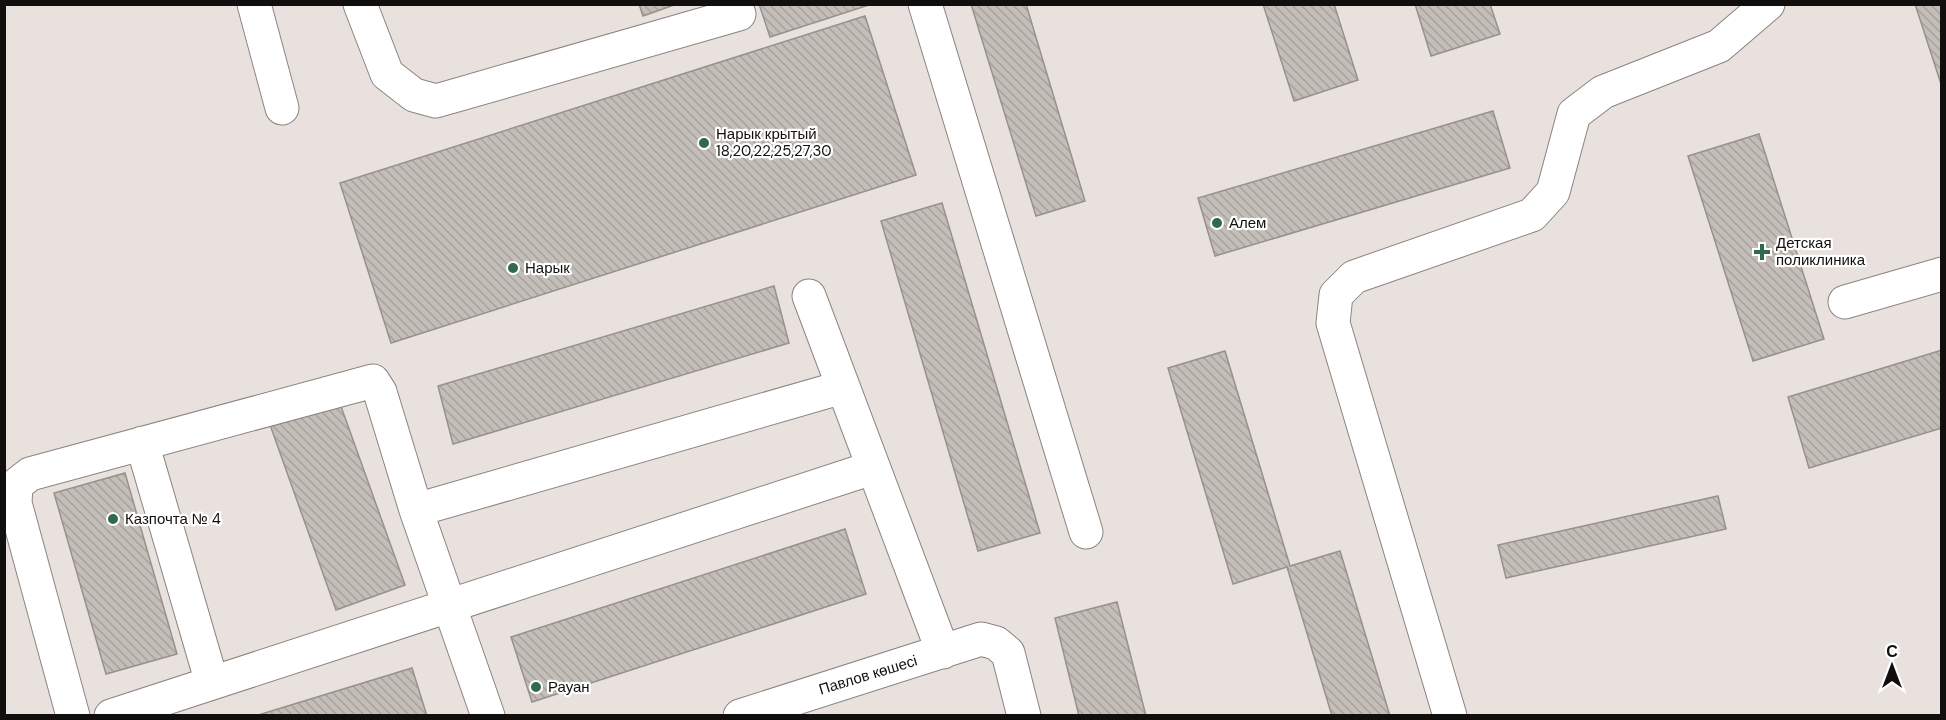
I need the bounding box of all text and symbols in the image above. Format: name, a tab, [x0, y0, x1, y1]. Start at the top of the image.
place label: Нарык крытый 18,20,22,25,27,30	[716, 124, 832, 161]
marker: Нарык крытый 18,20,22,25,27,30	[697, 136, 711, 150]
place label: Алем	[1229, 213, 1266, 233]
marker: Алем	[1210, 216, 1224, 230]
place label: Детская поликлиника	[1776, 233, 1866, 270]
marker: Детская поликлиника	[1753, 243, 1771, 261]
place label: Нарык	[525, 258, 570, 278]
marker: Нарык	[506, 261, 520, 275]
place label: Казпочта № 4	[125, 509, 221, 529]
marker: Казпочта № 4	[106, 512, 120, 526]
north arrow	[1862, 636, 1922, 696]
text: С	[1886, 641, 1898, 662]
street label: Павлов көшесі	[816, 651, 920, 699]
place label: Рауан	[548, 677, 590, 697]
marker: Рауан	[529, 680, 543, 694]

